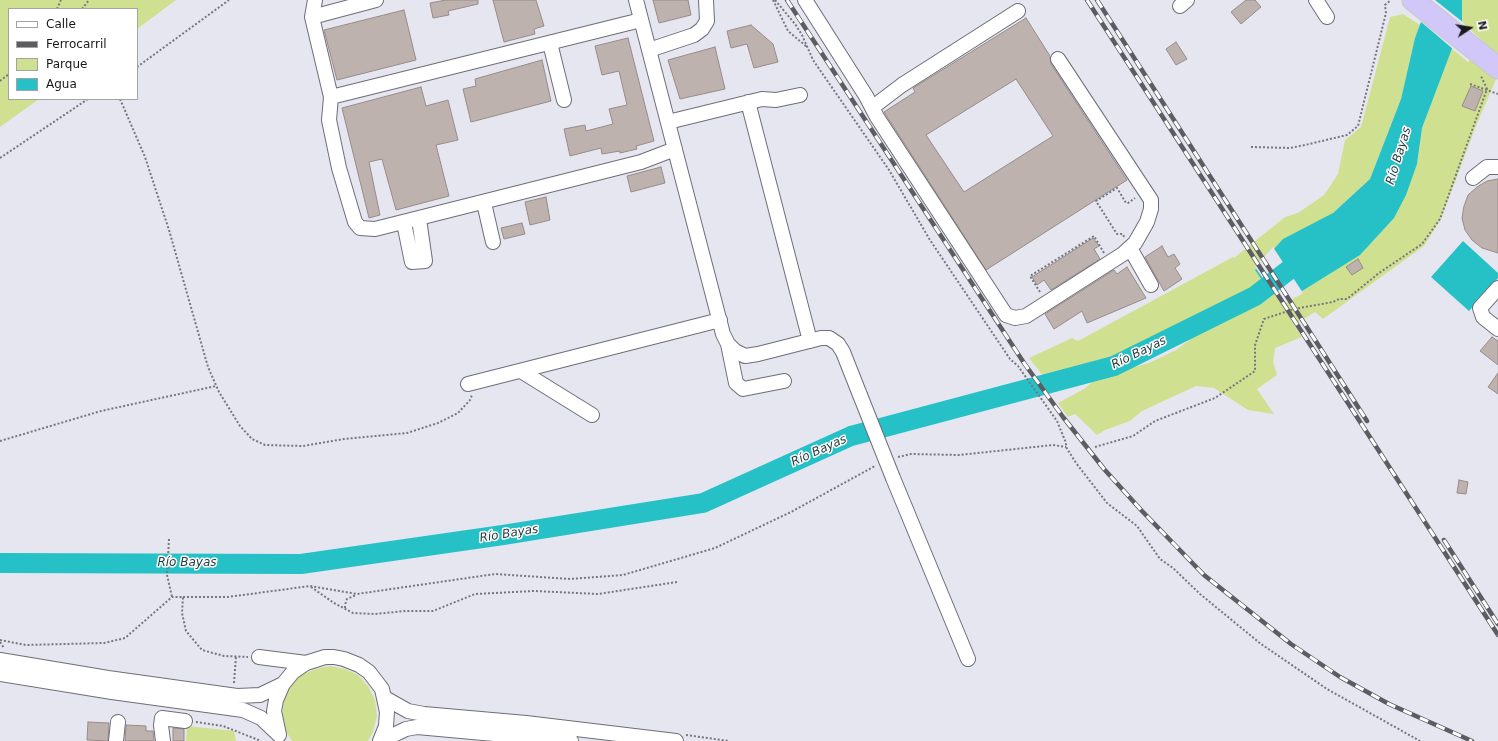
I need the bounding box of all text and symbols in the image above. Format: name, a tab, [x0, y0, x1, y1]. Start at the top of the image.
legend	[8, 8, 138, 100]
north arrow	[1450, 8, 1490, 48]
text: Calle	[46, 17, 76, 31]
text: N	[1475, 20, 1490, 31]
text: Ferrocarril	[46, 37, 107, 51]
text: Parque	[46, 57, 87, 71]
text: Agua	[46, 77, 77, 91]
water label: Río Bayas	[1383, 126, 1415, 186]
water label: Río Bayas	[1109, 334, 1169, 372]
water label: Río Bayas	[789, 432, 849, 470]
water label: Río Bayas	[479, 522, 539, 546]
water label: Río Bayas	[157, 556, 217, 570]

